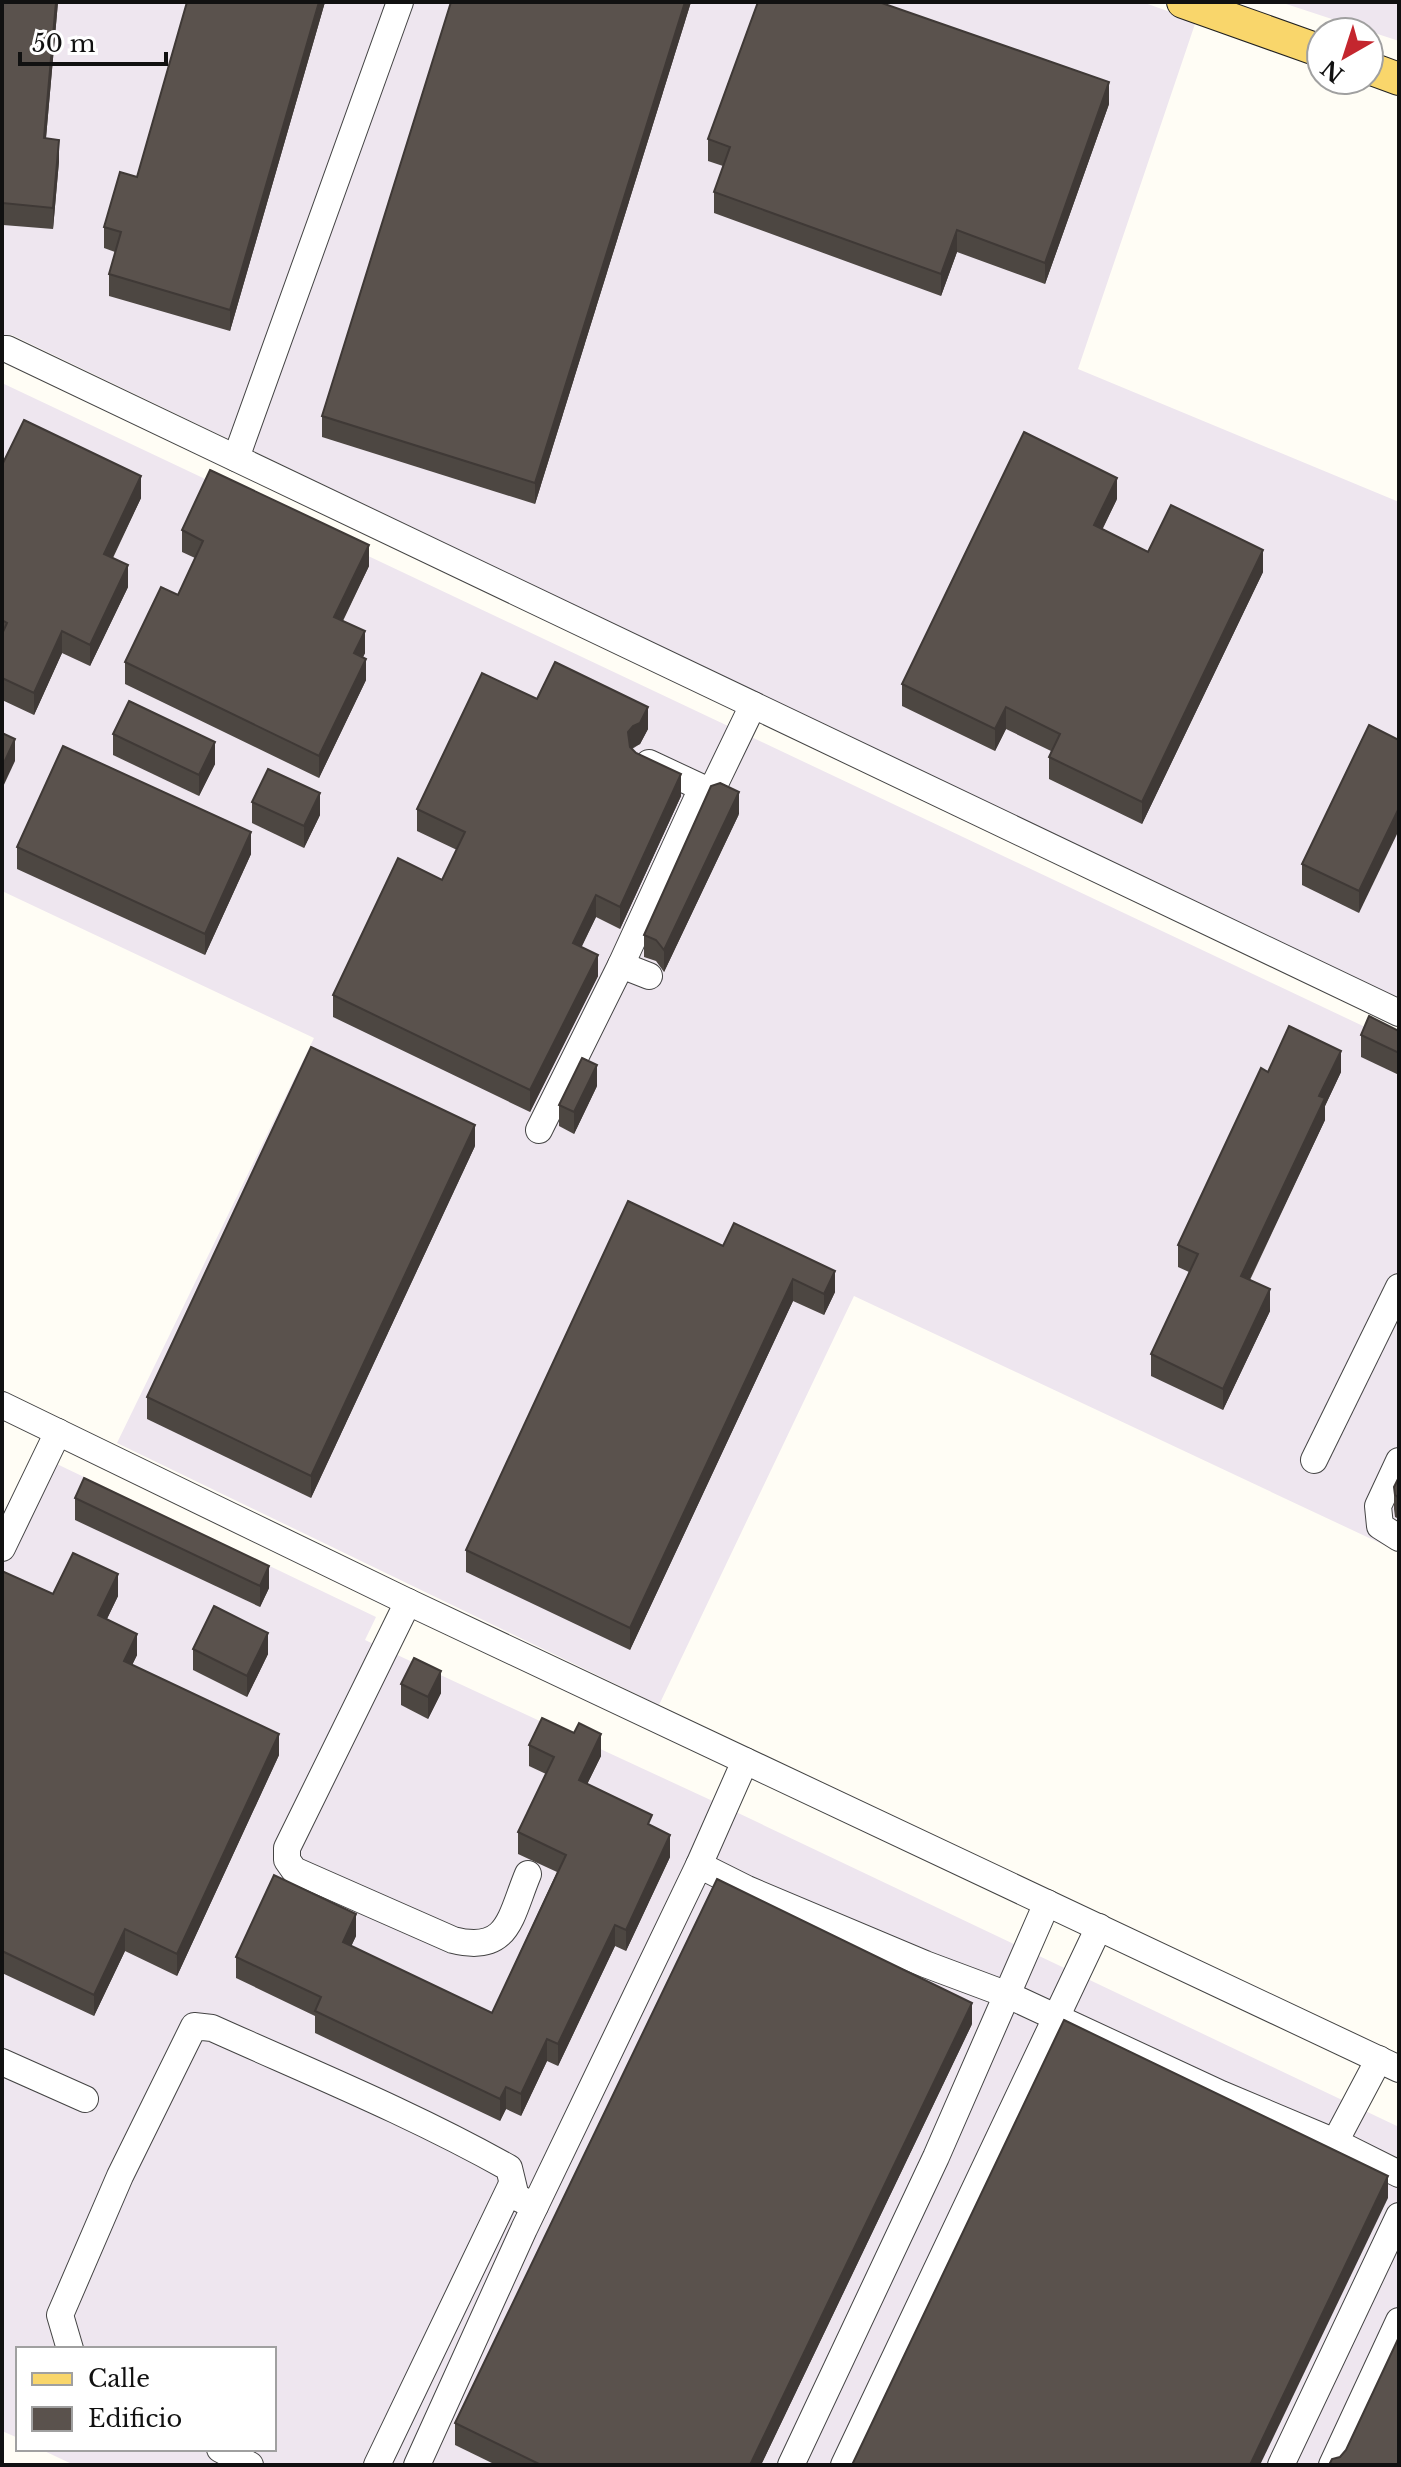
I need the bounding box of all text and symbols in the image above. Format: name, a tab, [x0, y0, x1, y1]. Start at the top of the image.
scale bar	[20, 16, 166, 66]
north arrow	[1305, 16, 1385, 96]
text: 50 m	[32, 29, 96, 58]
text: N	[1316, 54, 1349, 88]
legend	[16, 2347, 276, 2451]
text: Calle	[88, 2364, 150, 2393]
text: Edificio	[88, 2404, 182, 2433]

